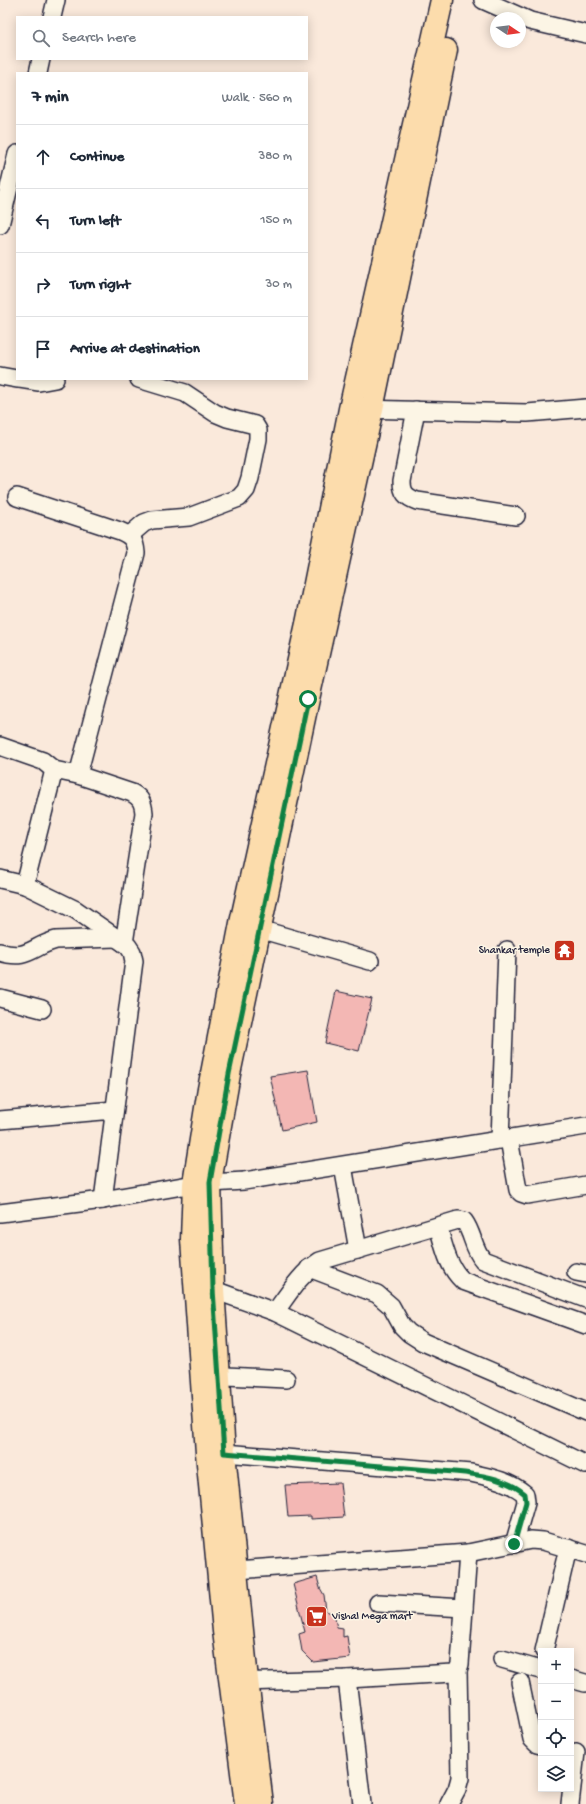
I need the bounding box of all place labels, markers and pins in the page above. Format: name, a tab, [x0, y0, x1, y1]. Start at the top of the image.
temple icon: Shankar temple	[552, 938, 578, 964]
place label: Shankar temple	[479, 945, 550, 957]
supermarket icon: Vishal Mega mart	[304, 1604, 330, 1630]
place label: Vishal Mega mart	[331, 1611, 414, 1623]

